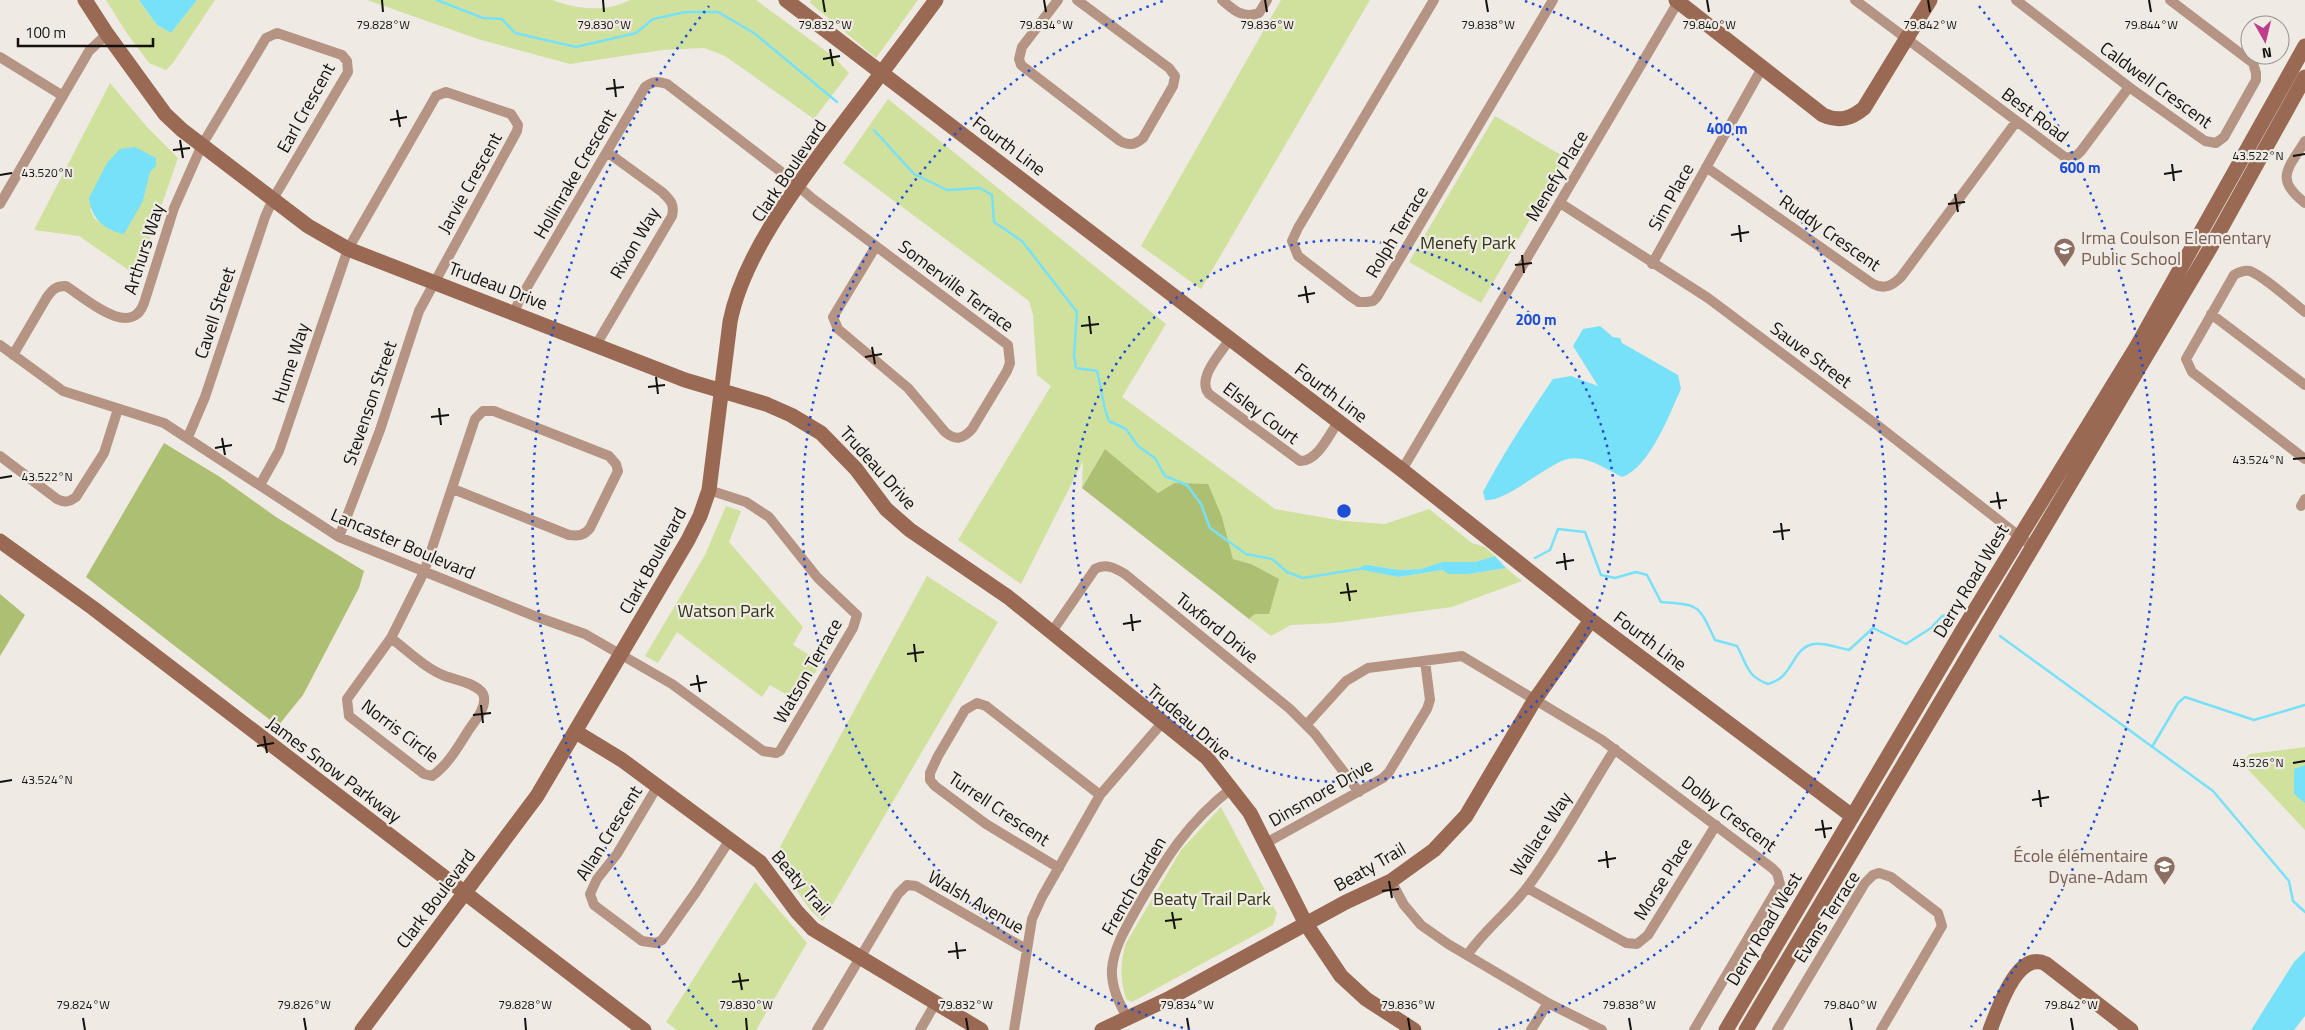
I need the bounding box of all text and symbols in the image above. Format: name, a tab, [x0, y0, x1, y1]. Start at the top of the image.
scale bar	[18, 15, 152, 47]
text: 79.828°W	[356, 15, 410, 34]
text: 79.830°W	[577, 15, 631, 34]
text: 79.832°W	[798, 15, 852, 34]
text: 79.834°W	[1019, 15, 1073, 34]
text: 79.836°W	[1240, 15, 1294, 34]
text: 79.838°W	[1461, 15, 1515, 34]
text: 79.840°W	[1682, 15, 1736, 34]
text: 79.842°W	[1903, 15, 1957, 34]
text: 79.844°W	[2124, 15, 2178, 34]
north arrow	[2240, 15, 2290, 65]
text: 100 m	[25, 21, 66, 44]
street label: Caldwell Crescent	[2094, 34, 2219, 135]
text: N	[2261, 42, 2273, 64]
street label: Earl Crescent	[270, 57, 342, 158]
street label: Best Road	[1996, 80, 2074, 149]
street label: Hollinrake Crescent	[526, 103, 623, 244]
street label: Fourth Line	[967, 109, 1052, 182]
street label: Clark Boulevard	[744, 114, 833, 227]
text: 400 m	[1706, 117, 1748, 140]
street label: Menefy Place	[1519, 125, 1594, 226]
street label: Jarvie Crescent	[431, 127, 509, 238]
text: 43.522°N	[2232, 146, 2284, 165]
text: 600 m	[2059, 156, 2101, 179]
street label: Sim Place	[1641, 158, 1700, 235]
text: 43.520°N	[21, 163, 73, 182]
street label: Rolph Terrace	[1358, 181, 1435, 283]
street label: Ruddy Crescent	[1774, 188, 1887, 278]
street label: Arthurs Way	[116, 200, 171, 298]
street label: Rixon Way	[603, 201, 666, 284]
place label: Irma Coulson Elementary Public School	[2081, 224, 2272, 272]
park label: Menefy Park	[1420, 229, 1516, 256]
street label: Somerville Terrace	[893, 233, 1020, 338]
school or university icon: Irma Coulson Elementary Public School	[2053, 236, 2077, 267]
street label: Trudeau Drive	[445, 254, 552, 317]
street label: Cavell Street	[187, 263, 242, 362]
text: 200 m	[1515, 308, 1557, 331]
street label: Sauve Street	[1765, 315, 1858, 395]
street label: Hume Way	[265, 319, 316, 407]
street label: Stevenson Street	[336, 336, 404, 469]
street label: Fourth Line	[1289, 356, 1374, 429]
street label: Elsley Court	[1217, 375, 1306, 451]
street label: Trudeau Drive	[833, 420, 923, 515]
text: 43.524°N	[2232, 450, 2284, 469]
text: 43.522°N	[21, 467, 73, 486]
street label: Lancaster Boulevard	[327, 501, 480, 586]
centre of rings	[1335, 502, 1353, 520]
street label: Clark Boulevard	[612, 503, 693, 619]
street label: Derry Road West	[1926, 518, 2015, 643]
street label: Tuxford Drive	[1170, 586, 1265, 669]
park label: Watson Park	[678, 597, 775, 624]
street label: Fourth Line	[1608, 604, 1693, 677]
street label: Watson Terrace	[766, 613, 849, 728]
street label: Trudeau Drive	[1141, 677, 1238, 766]
street label: Norris Circle	[356, 692, 445, 769]
street label: James Snow Parkway	[261, 710, 408, 830]
street label: Dinsmore Drive	[1264, 752, 1378, 833]
text: 43.526°N	[2232, 753, 2284, 772]
street label: Turrell Crescent	[943, 765, 1056, 853]
street label: Dolby Crescent	[1676, 769, 1783, 859]
text: 43.524°N	[21, 770, 73, 789]
street label: Allan Crescent	[569, 779, 649, 886]
street label: Wallace Way	[1503, 786, 1578, 881]
street label: French Garden	[1094, 831, 1173, 940]
street label: Morse Place	[1627, 832, 1699, 925]
street label: Beaty Trail	[1329, 835, 1411, 898]
place label: École élémentaire Dyane-Adam	[2013, 842, 2148, 890]
street label: Clark Boulevard	[389, 843, 482, 954]
street label: Beaty Trail	[765, 844, 838, 922]
school or university icon: École élémentaire Dyane-Adam	[2152, 854, 2176, 885]
street label: Walsh Avenue	[923, 863, 1029, 940]
street label: Derry Road West	[1719, 866, 1808, 991]
street label: Evans Terrace	[1787, 866, 1866, 968]
park label: Beaty Trail Park	[1153, 885, 1271, 912]
text: 79.824°W	[56, 995, 110, 1014]
text: 79.826°W	[277, 995, 331, 1014]
text: 79.828°W	[498, 995, 552, 1014]
text: 79.830°W	[719, 995, 773, 1014]
text: 79.832°W	[939, 995, 993, 1014]
text: 79.834°W	[1160, 995, 1214, 1014]
text: 79.836°W	[1381, 995, 1435, 1014]
text: 79.838°W	[1602, 995, 1656, 1014]
text: 79.840°W	[1823, 995, 1877, 1014]
text: 79.842°W	[2044, 995, 2098, 1014]

